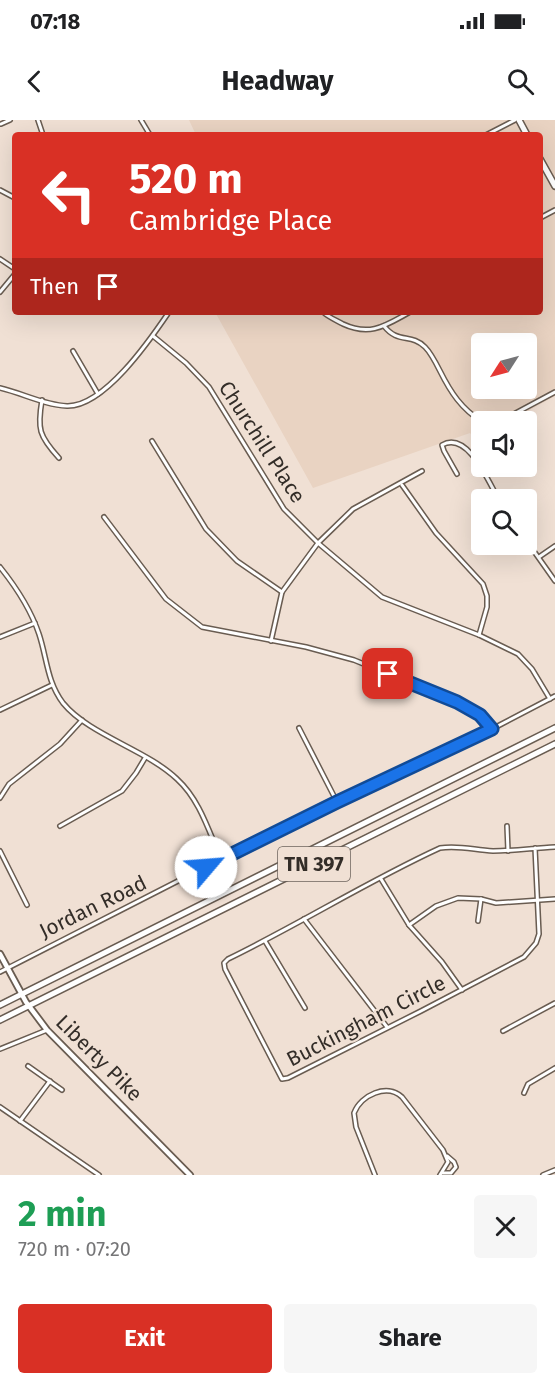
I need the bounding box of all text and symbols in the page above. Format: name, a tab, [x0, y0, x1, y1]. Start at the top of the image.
text: 07:18	[30, 8, 80, 35]
icon: back	[18, 65, 51, 98]
text: Headway	[222, 65, 333, 97]
icon: search	[504, 65, 537, 98]
text: 520 m	[129, 154, 243, 204]
icon: left	[30, 156, 108, 234]
text: Cambridge Place	[129, 205, 332, 237]
icon: arrive	[91, 270, 124, 303]
text: Then	[30, 273, 79, 300]
north arrow	[471, 333, 537, 399]
map controls	[471, 333, 537, 555]
street label: Churchill Place	[213, 376, 311, 508]
button: sound	[471, 411, 537, 477]
button: search	[471, 489, 537, 555]
pin	[362, 648, 413, 699]
icon: arrive	[371, 657, 404, 690]
position arrow	[174, 835, 238, 899]
road number: TN 397	[278, 847, 350, 881]
street label: Jordan Road	[35, 870, 151, 944]
street label: Buckingham Circle	[282, 970, 450, 1072]
street label: Liberty Pike	[50, 1009, 148, 1107]
text: 2 min	[18, 1192, 107, 1236]
button: close	[474, 1195, 537, 1258]
text: 720 m · 07:20	[18, 1237, 131, 1261]
button: Exit	[18, 1304, 272, 1373]
button: Share	[284, 1304, 537, 1373]

